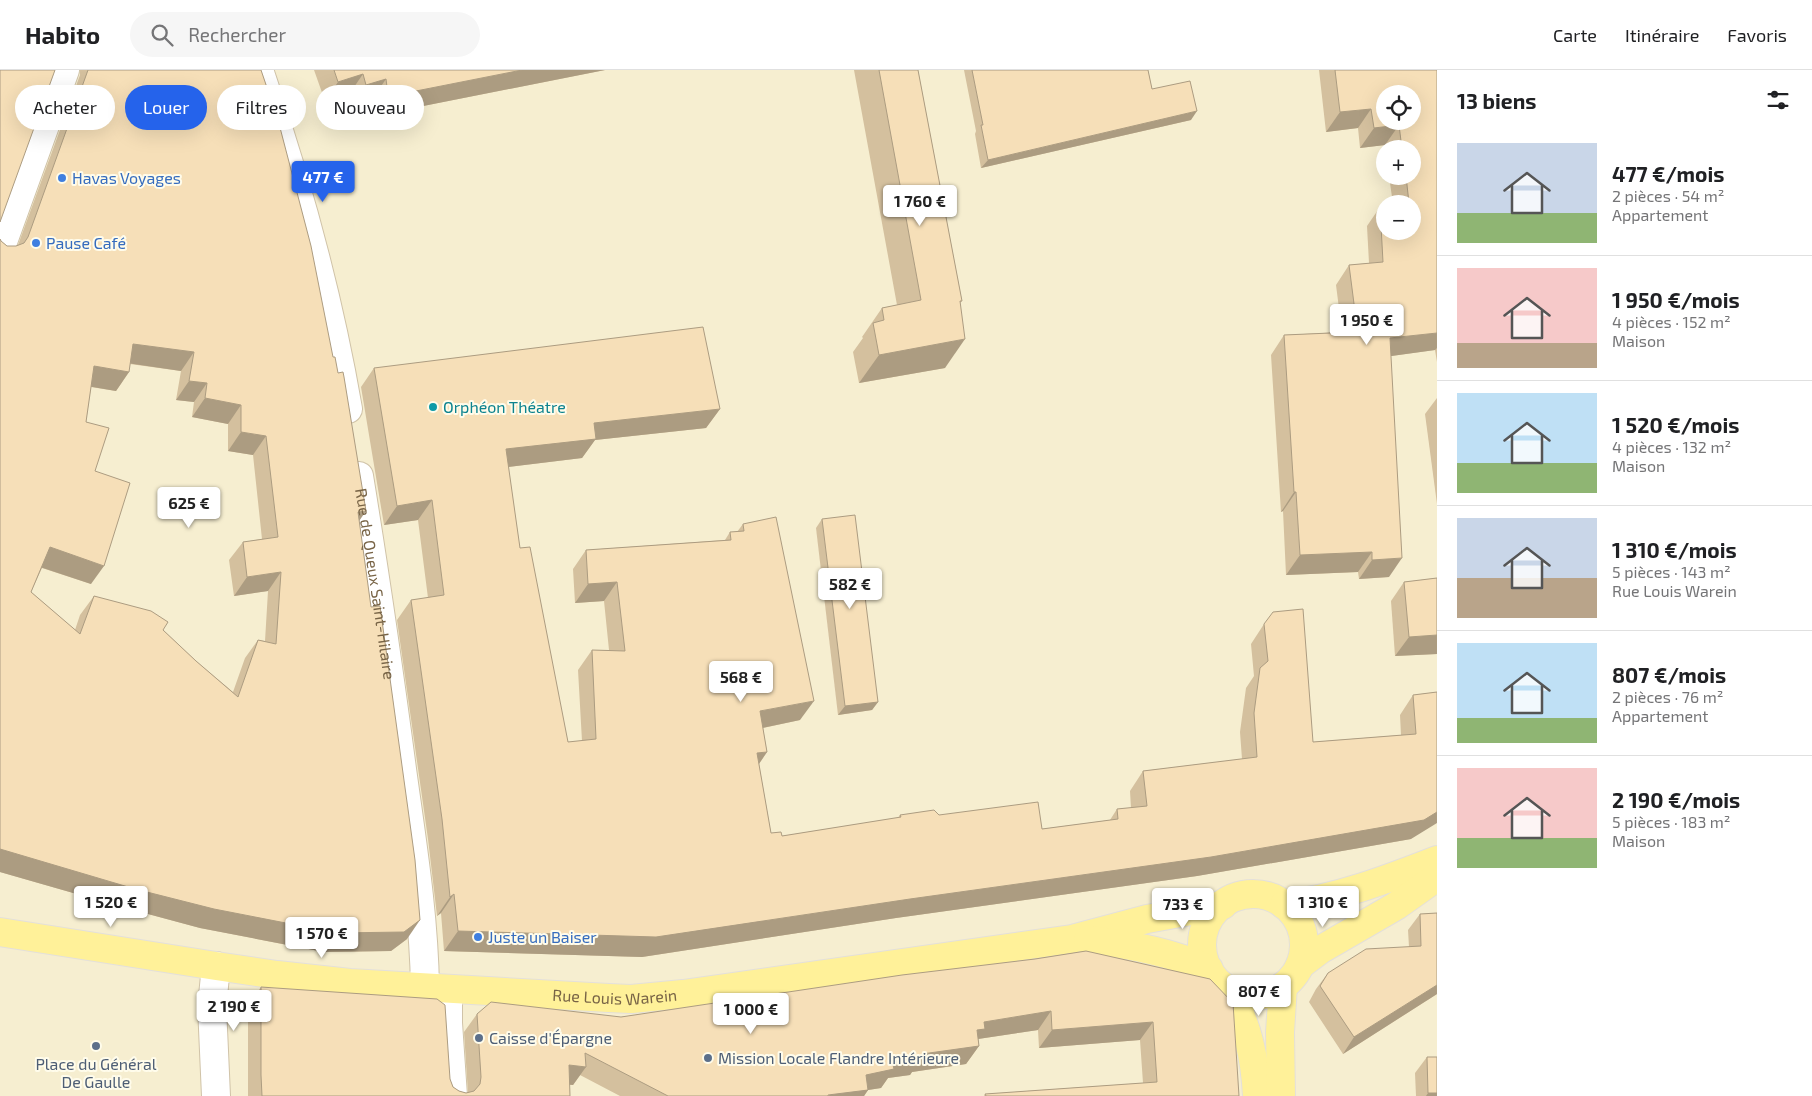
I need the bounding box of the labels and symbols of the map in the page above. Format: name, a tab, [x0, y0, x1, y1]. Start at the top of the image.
pin: 477 €	[288, 160, 358, 203]
place label: Havas Voyages	[72, 168, 181, 187]
marker: Havas Voyages	[56, 172, 68, 184]
pin: 1 760 €	[874, 184, 966, 227]
place label: Pause Café	[46, 233, 126, 252]
marker: Pause Café	[30, 237, 42, 249]
pin: 1 950 €	[1321, 304, 1413, 346]
place label: Orphéon Théatre	[443, 397, 566, 416]
marker: Orphéon Théatre	[427, 401, 439, 413]
pin: 625 €	[154, 486, 224, 529]
street label: Rue de Queux Saint-Hilaire	[352, 487, 400, 681]
pin: 582 €	[815, 568, 885, 610]
pin: 568 €	[706, 660, 776, 703]
pin: 1 520 €	[65, 886, 157, 928]
pin: 1 310 €	[1277, 886, 1369, 928]
pin: 733 €	[1148, 888, 1218, 930]
pin: 1 570 €	[276, 916, 368, 959]
place label: Juste un Baiser	[488, 927, 597, 946]
marker: Juste un Baiser	[472, 931, 484, 943]
pin: 807 €	[1224, 974, 1294, 1017]
street label: Rue Louis Warein	[552, 985, 678, 1008]
pin: 2 190 €	[188, 990, 280, 1032]
pin: 1 000 €	[705, 992, 797, 1035]
place label: Caisse d'Épargne	[489, 1028, 612, 1047]
marker: Caisse d'Épargne	[473, 1032, 485, 1044]
marker: Place du Général De Gaulle	[90, 1040, 102, 1052]
place label: Mission Locale Flandre Intérieure	[718, 1048, 959, 1067]
marker: Mission Locale Flandre Intérieure	[702, 1052, 714, 1064]
place label: Place du Général De Gaulle	[35, 1054, 157, 1091]

